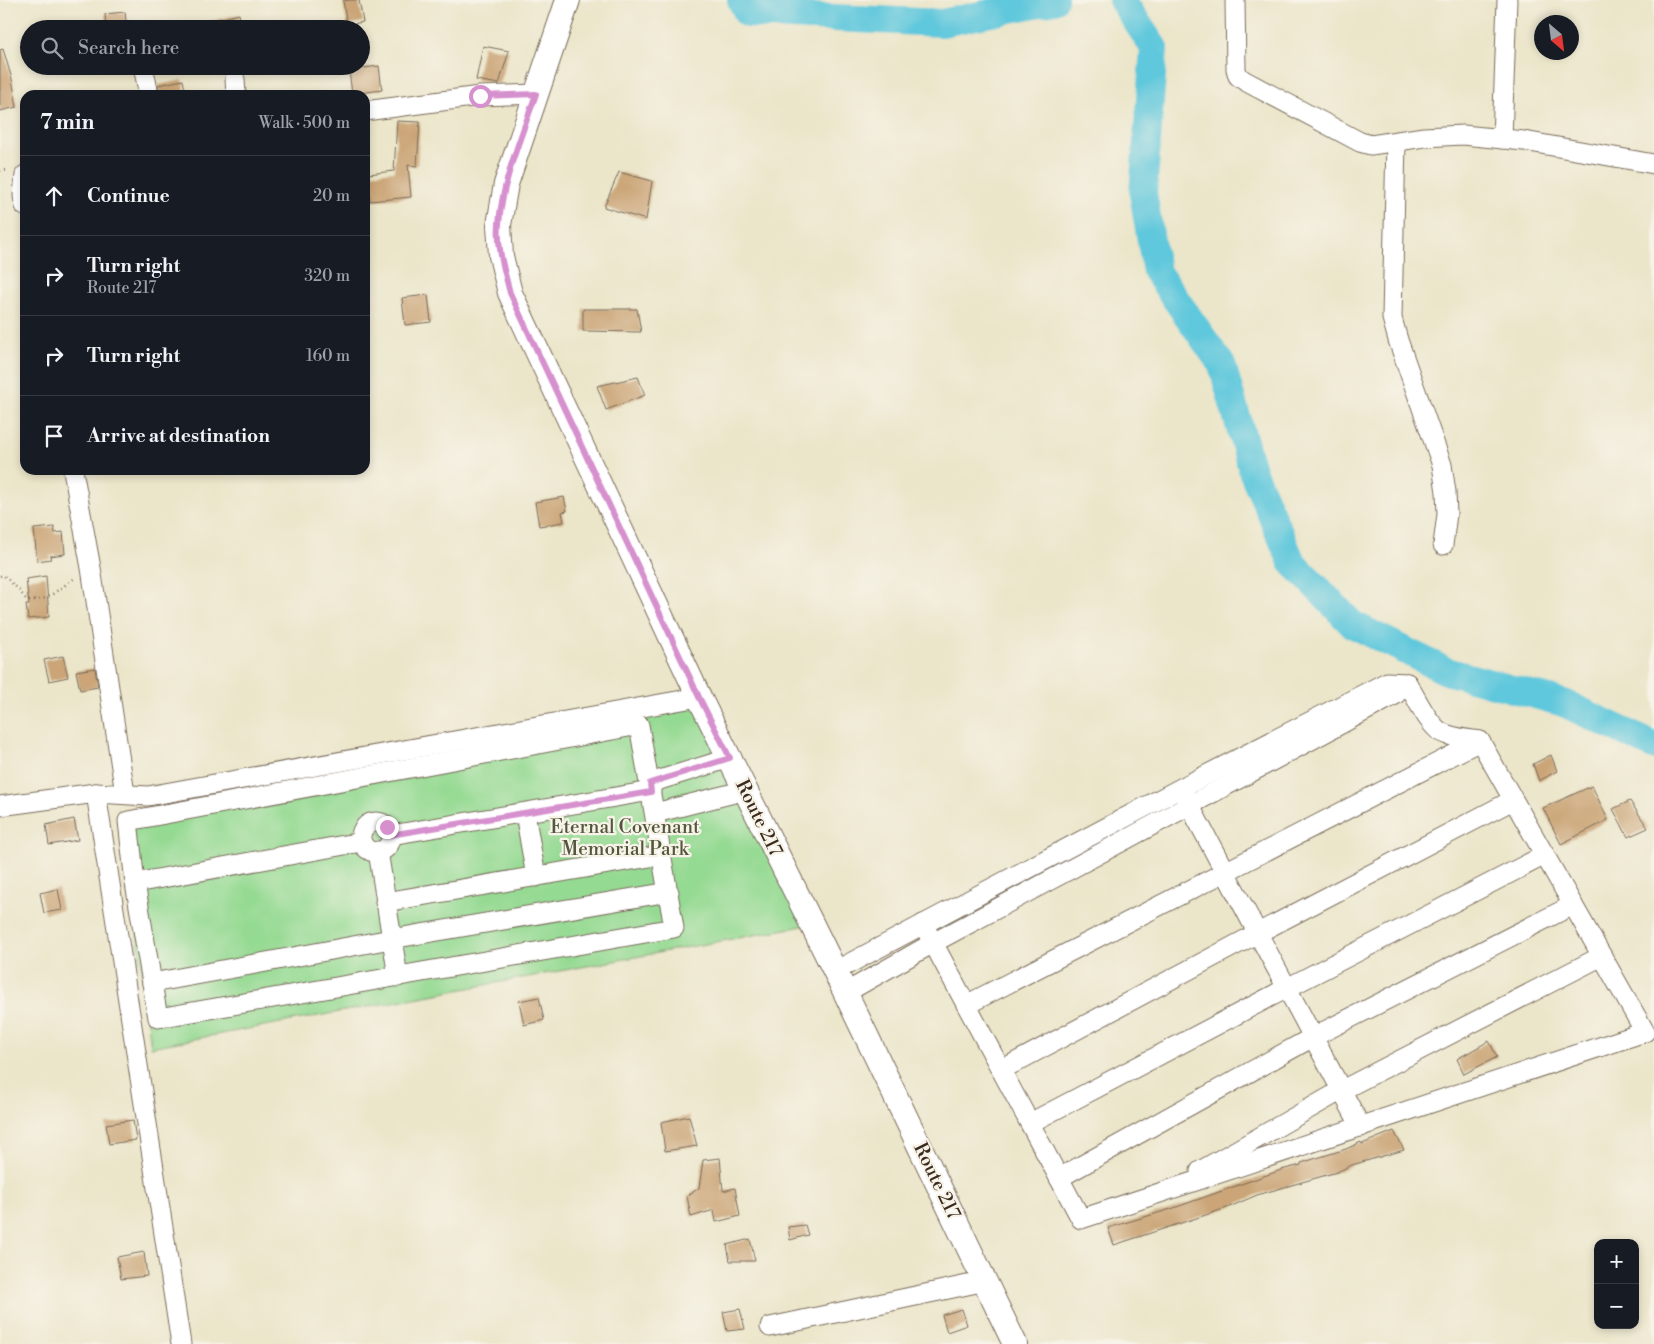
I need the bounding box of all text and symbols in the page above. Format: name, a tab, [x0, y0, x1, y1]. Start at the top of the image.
north arrow	[1534, 15, 1579, 60]
search box	[20, 20, 370, 75]
icon: search	[38, 34, 66, 62]
text: Search here	[78, 36, 179, 60]
route start	[469, 85, 492, 108]
text: 7 min	[40, 110, 94, 136]
text: Walk · 500 m	[259, 113, 350, 133]
icon: ahead	[40, 182, 68, 210]
text: Continue	[87, 184, 170, 208]
text: 20 m	[313, 186, 350, 206]
text: Turn right	[87, 254, 180, 278]
icon: right	[40, 262, 68, 290]
text: 320 m	[304, 266, 350, 286]
text: Route 217	[87, 278, 156, 298]
icon: right	[40, 342, 68, 370]
text: Turn right	[87, 344, 180, 368]
text: 160 m	[306, 346, 350, 366]
icon: arrive	[40, 422, 68, 450]
text: Arrive at destination	[87, 424, 270, 448]
street label: Route 217	[730, 776, 788, 861]
park label: Eternal Covenant Memorial Park	[550, 815, 700, 861]
route end	[376, 816, 399, 839]
street label: Route 217	[908, 1139, 966, 1224]
map controls	[1594, 1239, 1639, 1329]
button: +	[1594, 1239, 1639, 1284]
button: −	[1594, 1284, 1639, 1329]

